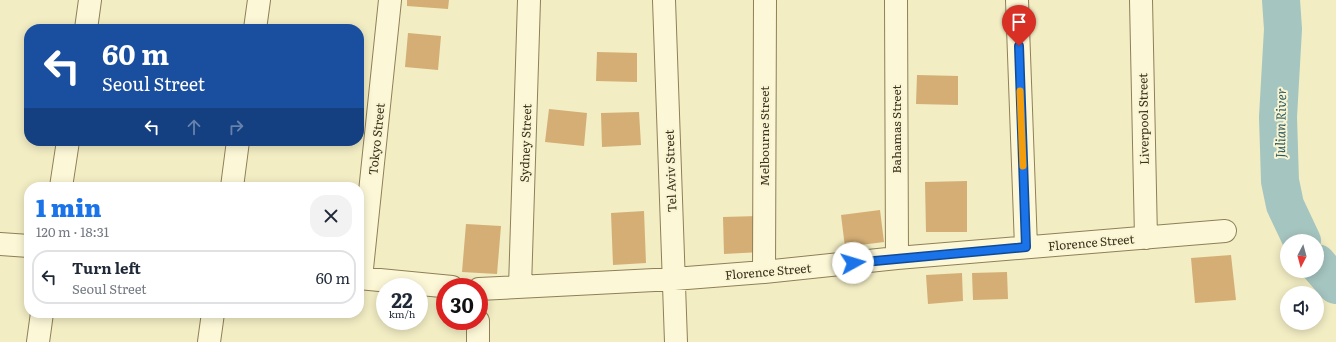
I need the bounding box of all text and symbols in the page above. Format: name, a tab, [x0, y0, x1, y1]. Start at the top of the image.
pin	[1002, 5, 1036, 46]
icon: arrive	[1008, 11, 1030, 33]
text: 60 m	[102, 32, 169, 74]
icon: left	[36, 40, 88, 92]
text: Seoul Street	[102, 70, 205, 97]
street label: Liverpool Street	[1133, 73, 1153, 165]
street label: Bahamas Street	[887, 84, 905, 173]
street label: Melbourne Street	[755, 86, 773, 186]
water label: Julian River	[1270, 88, 1290, 158]
street label: Tokyo Street	[363, 102, 389, 176]
street label: Sydney Street	[515, 103, 535, 183]
icon: left	[141, 116, 163, 138]
icon: ahead	[183, 116, 205, 138]
icon: right	[225, 116, 247, 138]
street label: Tel Aviv Street	[660, 129, 680, 213]
text: 1 min	[36, 189, 101, 224]
button: close	[310, 195, 352, 237]
text: 120 m · 18:31	[36, 222, 109, 241]
street label: Florence Street	[1047, 229, 1135, 255]
north arrow	[1280, 234, 1324, 278]
map controls	[1280, 234, 1324, 330]
position arrow	[832, 242, 874, 284]
text: Turn left	[72, 256, 141, 279]
street label: Florence Street	[724, 258, 812, 284]
icon: left	[38, 266, 60, 288]
text: 60 m	[316, 266, 350, 289]
speed limit sign: 30	[436, 278, 488, 330]
text: Seoul Street	[72, 279, 146, 298]
text: 22	[391, 284, 413, 314]
button: sound	[1280, 286, 1324, 330]
text: km/h	[389, 306, 415, 321]

